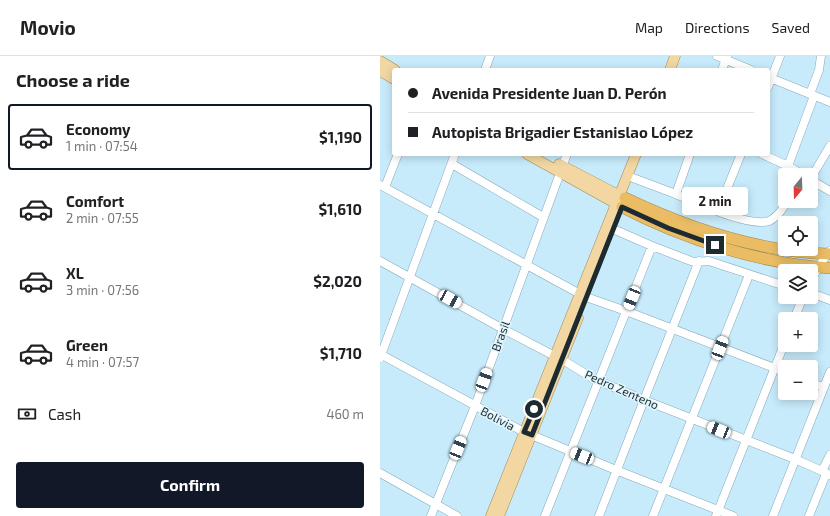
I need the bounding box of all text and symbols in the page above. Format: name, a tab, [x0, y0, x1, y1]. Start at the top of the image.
text: Movio	[20, 16, 76, 39]
text: Map	[635, 19, 663, 36]
text: Directions	[685, 19, 750, 36]
text: Saved	[772, 19, 810, 36]
text: Choose a ride	[16, 69, 130, 91]
text: Avenida Presidente Juan D. Perón	[432, 84, 667, 102]
icon: car	[18, 119, 54, 155]
text: Economy	[66, 120, 131, 138]
text: Autopista Brigadier Estanislao López	[432, 123, 693, 141]
text: $1,190	[319, 128, 362, 146]
text: 1 min · 07:54	[66, 138, 138, 154]
north arrow	[778, 168, 818, 208]
map controls	[778, 168, 818, 400]
callout: 2 min	[682, 187, 748, 215]
icon: car	[18, 191, 54, 227]
text: Comfort	[66, 192, 124, 210]
text: 2 min	[698, 193, 732, 209]
text: $1,610	[318, 200, 362, 218]
text: 2 min · 07:55	[66, 210, 139, 226]
button: locate	[778, 216, 818, 256]
route end	[706, 236, 724, 254]
icon: car	[18, 263, 54, 299]
text: XL	[66, 264, 84, 282]
button: layers	[778, 264, 818, 304]
text: $2,020	[313, 272, 362, 290]
text: 3 min · 07:56	[66, 282, 139, 298]
car	[622, 285, 642, 311]
car	[437, 288, 463, 310]
button: +	[778, 312, 818, 352]
street label: Brasil	[488, 318, 512, 353]
icon: car	[18, 335, 54, 371]
car	[710, 335, 730, 361]
text: Green	[66, 336, 108, 354]
text: $1,710	[320, 344, 362, 362]
text: 4 min · 07:57	[66, 354, 139, 370]
button: −	[778, 360, 818, 400]
street label: Pedro Zenteno	[583, 366, 661, 412]
car	[474, 367, 494, 393]
route start	[525, 400, 543, 418]
icon: cash	[16, 403, 38, 425]
street label: Bolivia	[478, 403, 518, 433]
text: Cash	[48, 405, 81, 423]
text: 460 m	[326, 406, 364, 422]
car	[706, 420, 732, 440]
car	[448, 435, 468, 461]
car	[569, 446, 595, 466]
button: Confirm	[16, 462, 364, 508]

